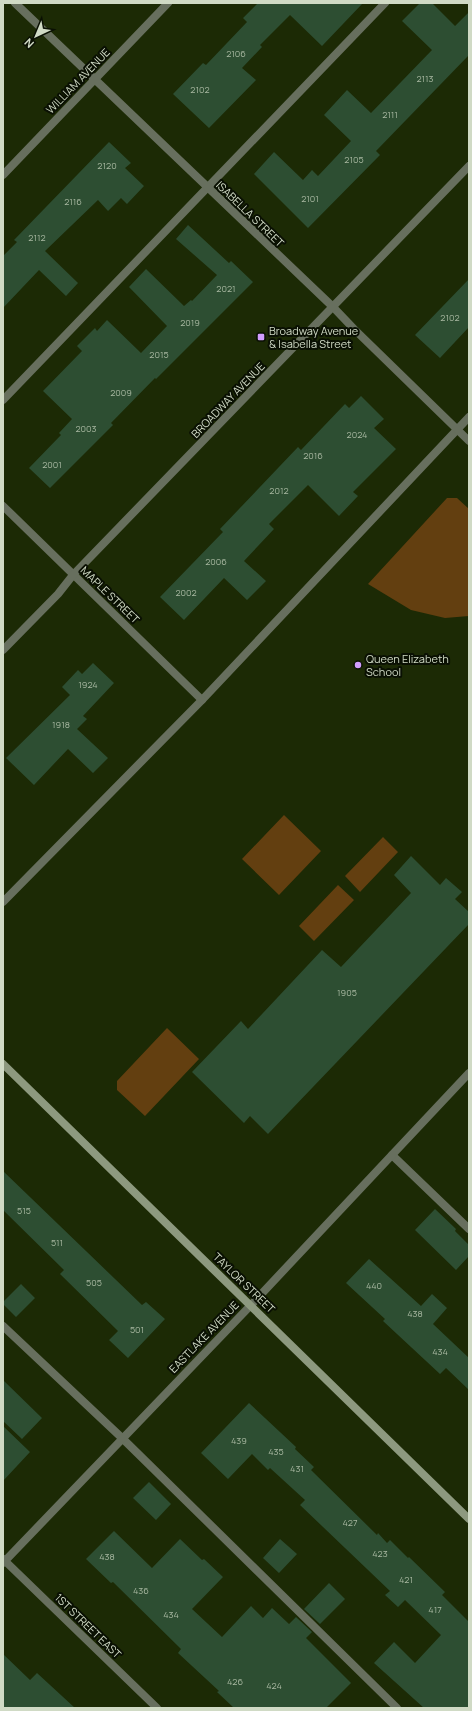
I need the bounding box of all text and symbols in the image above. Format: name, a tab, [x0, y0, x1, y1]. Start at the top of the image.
north arrow	[16, 16, 56, 56]
text: N	[21, 35, 37, 52]
street label: WILLIAM AVENUE	[42, 45, 113, 117]
house number: 2106	[226, 47, 246, 60]
house number: 2113	[416, 72, 434, 85]
house number: 2102	[190, 83, 210, 96]
house number: 2111	[382, 108, 398, 121]
house number: 2105	[344, 153, 364, 166]
house number: 2120	[97, 159, 117, 172]
street label: ISABELLA STREET	[213, 177, 288, 250]
house number: 2101	[301, 192, 319, 205]
house number: 2116	[64, 195, 82, 208]
house number: 2112	[28, 231, 46, 244]
house number: 2021	[216, 282, 236, 295]
house number: 2102	[440, 311, 460, 324]
house number: 2019	[180, 316, 200, 329]
place label: Broadway Avenue & Isabella Street	[269, 323, 359, 351]
marker: Broadway Avenue & Isabella Street	[256, 332, 266, 342]
house number: 2015	[149, 348, 169, 361]
street label: BROADWAY AVENUE	[188, 359, 268, 441]
house number: 2009	[110, 386, 132, 399]
house number: 2003	[75, 422, 97, 435]
house number: 2024	[347, 428, 367, 441]
house number: 2016	[303, 449, 323, 462]
house number: 2001	[42, 458, 62, 471]
house number: 2012	[269, 484, 289, 497]
house number: 2006	[205, 555, 227, 568]
street label: MAPLE STREET	[78, 563, 143, 627]
house number: 2002	[175, 586, 197, 599]
place label: Queen Elizabeth School	[366, 651, 449, 679]
marker: Queen Elizabeth School	[353, 660, 363, 670]
house number: 1924	[78, 678, 98, 691]
house number: 1918	[52, 718, 70, 731]
house number: 1905	[337, 986, 357, 999]
house number: 515	[17, 1204, 31, 1217]
house number: 511	[51, 1236, 63, 1249]
street label: TAYLOR STREET	[210, 1249, 279, 1316]
house number: 505	[86, 1276, 102, 1289]
house number: 440	[366, 1279, 382, 1292]
street label: EASTLAKE AVENUE	[165, 1297, 242, 1376]
house number: 438	[407, 1307, 423, 1320]
house number: 501	[130, 1323, 144, 1336]
house number: 434	[432, 1345, 448, 1358]
house number: 439	[231, 1434, 247, 1447]
house number: 435	[268, 1445, 284, 1458]
house number: 431	[290, 1462, 304, 1475]
house number: 427	[343, 1516, 358, 1529]
house number: 423	[372, 1547, 388, 1560]
house number: 438	[99, 1550, 115, 1563]
house number: 421	[399, 1573, 413, 1586]
house number: 436	[133, 1584, 149, 1597]
street label: 1ST STREET EAST	[52, 1590, 125, 1662]
house number: 417	[428, 1603, 442, 1616]
house number: 434	[163, 1608, 179, 1621]
house number: 426	[227, 1675, 243, 1688]
house number: 424	[266, 1679, 282, 1692]

